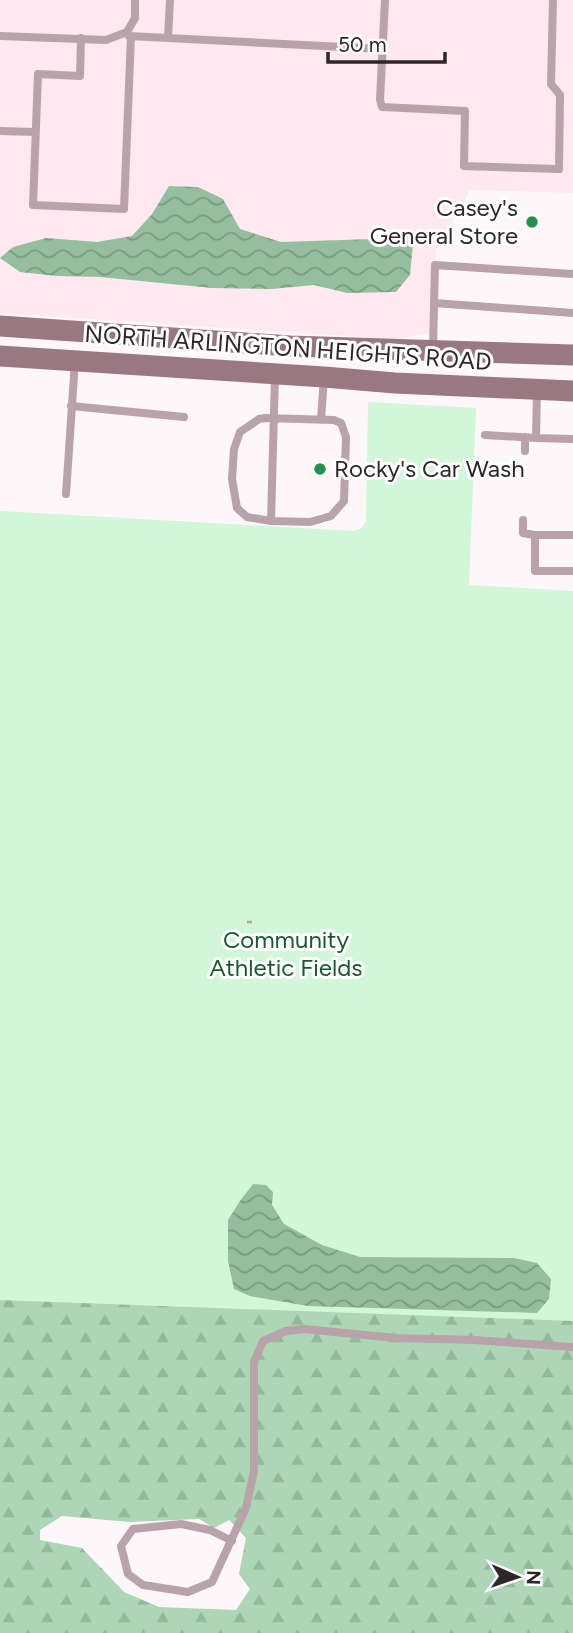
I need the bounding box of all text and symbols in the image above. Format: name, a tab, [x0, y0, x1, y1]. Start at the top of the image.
scale bar	[328, 21, 445, 65]
text: 50 m	[338, 32, 387, 57]
place label: Casey's General Store	[370, 193, 518, 250]
marker: Casey's General Store	[524, 214, 540, 230]
street label: NORTH ARLINGTON HEIGHTS ROAD	[83, 319, 493, 376]
place label: Rocky's Car Wash	[334, 454, 525, 483]
marker: Rocky's Car Wash	[312, 461, 328, 477]
park label: Community Athletic Fields	[210, 925, 362, 982]
north arrow	[482, 1542, 552, 1612]
text: N	[522, 1570, 545, 1585]

